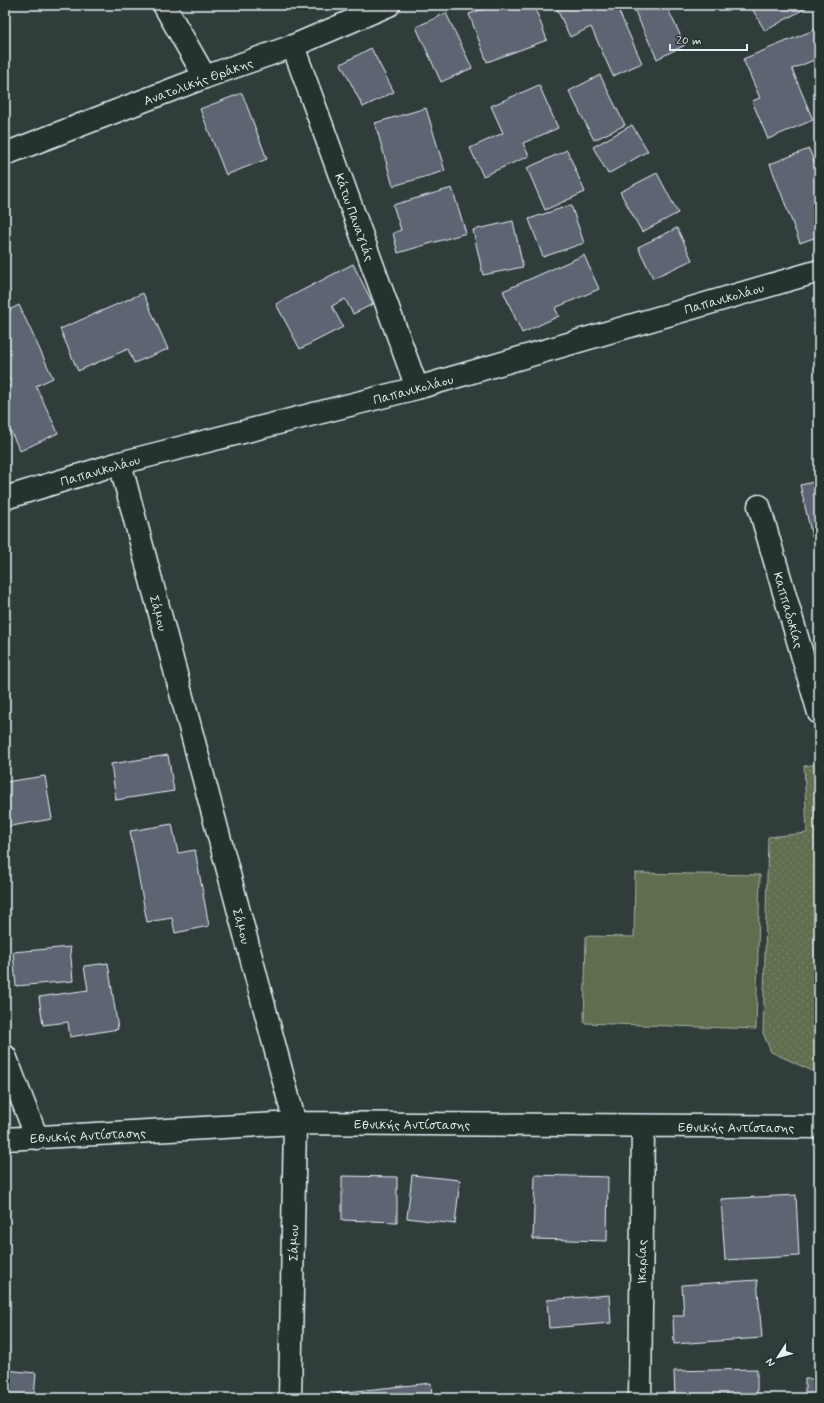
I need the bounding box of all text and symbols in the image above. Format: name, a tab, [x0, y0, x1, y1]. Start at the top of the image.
scale bar	[670, 26, 747, 52]
text: 20 m	[676, 33, 702, 49]
street label: Ανατολικής Θράκης	[141, 55, 256, 110]
street label: Κάτω Παναγιάς	[330, 171, 377, 264]
street label: Παπανικολάου	[683, 280, 766, 319]
street label: Παπανικολάου	[371, 372, 455, 409]
street label: Παπανικολάου	[59, 452, 142, 491]
street label: Καππαδοκίας	[769, 570, 807, 651]
street label: Σάμου	[145, 594, 170, 633]
street label: Σάμου	[228, 907, 253, 946]
street label: Εθνικής Αντίστασης	[354, 1117, 470, 1134]
street label: Εθνικής Αντίστασης	[678, 1120, 794, 1137]
street label: Εθνικής Αντίστασης	[30, 1125, 147, 1148]
street label: Σάμου	[286, 1225, 303, 1261]
street label: Ικαρίας	[634, 1239, 651, 1284]
north arrow	[758, 1337, 798, 1377]
text: N	[763, 1355, 779, 1369]

